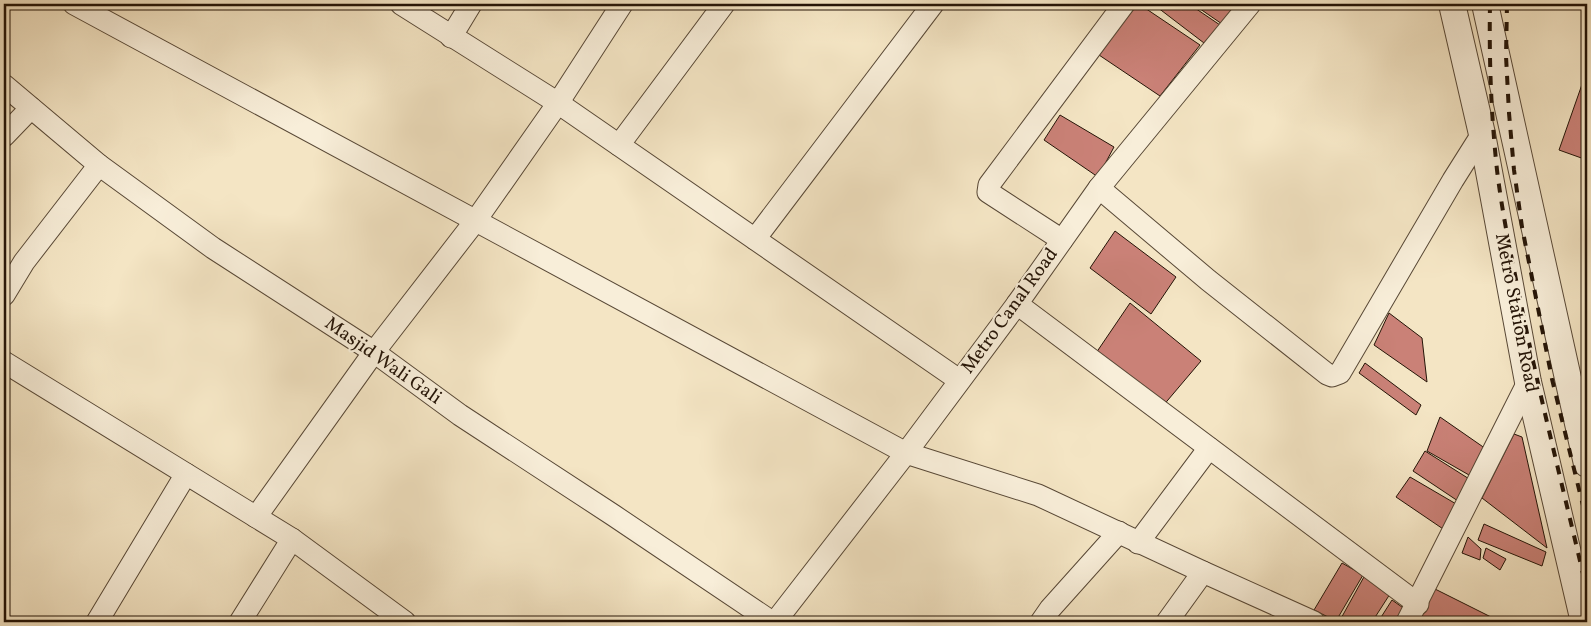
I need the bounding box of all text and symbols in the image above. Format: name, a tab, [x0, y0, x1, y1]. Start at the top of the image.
street label: Metro Station Road	[1488, 231, 1544, 395]
street label: Metro Canal Road	[955, 243, 1065, 379]
street label: Masjid Wali Gali	[319, 311, 447, 411]

